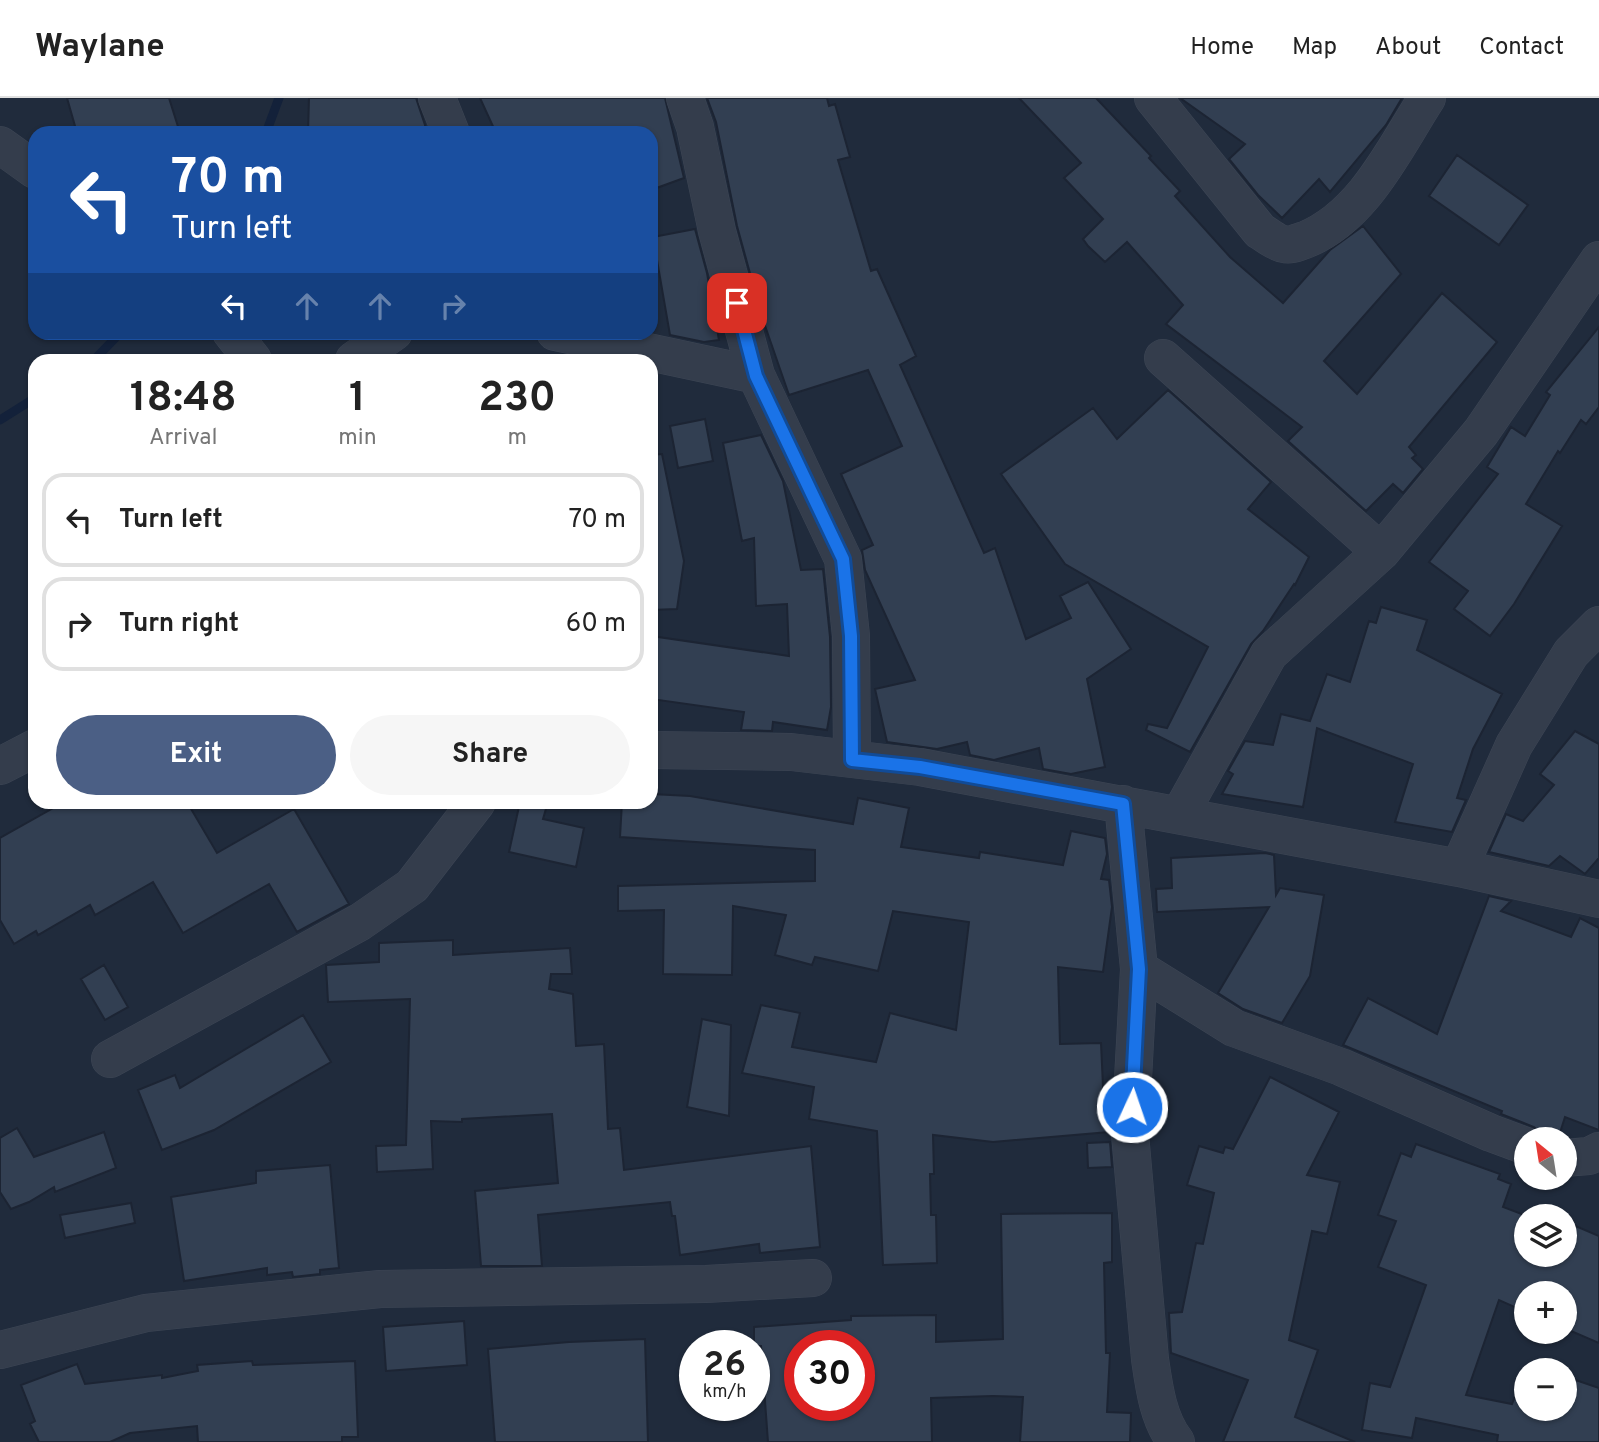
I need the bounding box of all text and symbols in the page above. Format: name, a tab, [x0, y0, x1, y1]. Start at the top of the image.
text: Waylane	[35, 27, 165, 69]
text: Home	[1190, 33, 1254, 63]
text: Map	[1292, 33, 1337, 63]
text: About	[1375, 33, 1441, 63]
text: Contact	[1479, 33, 1564, 63]
text: 70 m	[171, 149, 285, 211]
icon: left	[56, 154, 147, 245]
text: Turn left	[171, 210, 292, 250]
pin	[707, 273, 767, 333]
icon: arrive	[718, 284, 756, 322]
icon: left	[215, 287, 253, 325]
icon: ahead	[288, 287, 326, 325]
icon: ahead	[361, 287, 399, 325]
icon: right	[434, 287, 472, 325]
text: 18:48	[130, 373, 237, 426]
text: 1	[349, 373, 366, 426]
text: 230	[478, 373, 556, 426]
text: Arrival	[149, 424, 217, 453]
text: min	[338, 424, 377, 453]
text: m	[508, 424, 527, 453]
icon: left	[60, 501, 98, 539]
text: Turn left	[119, 504, 223, 537]
text: 70 m	[568, 504, 626, 537]
icon: right	[60, 605, 98, 643]
text: Turn right	[119, 608, 239, 641]
text: 60 m	[566, 608, 626, 641]
button: Exit	[56, 715, 336, 795]
button: Share	[350, 715, 630, 795]
position arrow	[1095, 1070, 1169, 1144]
north arrow	[1514, 1127, 1577, 1190]
map controls	[1514, 1127, 1577, 1421]
button: layers	[1514, 1204, 1577, 1267]
button: +	[1514, 1281, 1577, 1344]
speed limit sign: 30	[784, 1330, 875, 1421]
text: 26	[703, 1344, 746, 1388]
button: −	[1514, 1358, 1577, 1421]
text: km/h	[703, 1381, 746, 1404]

